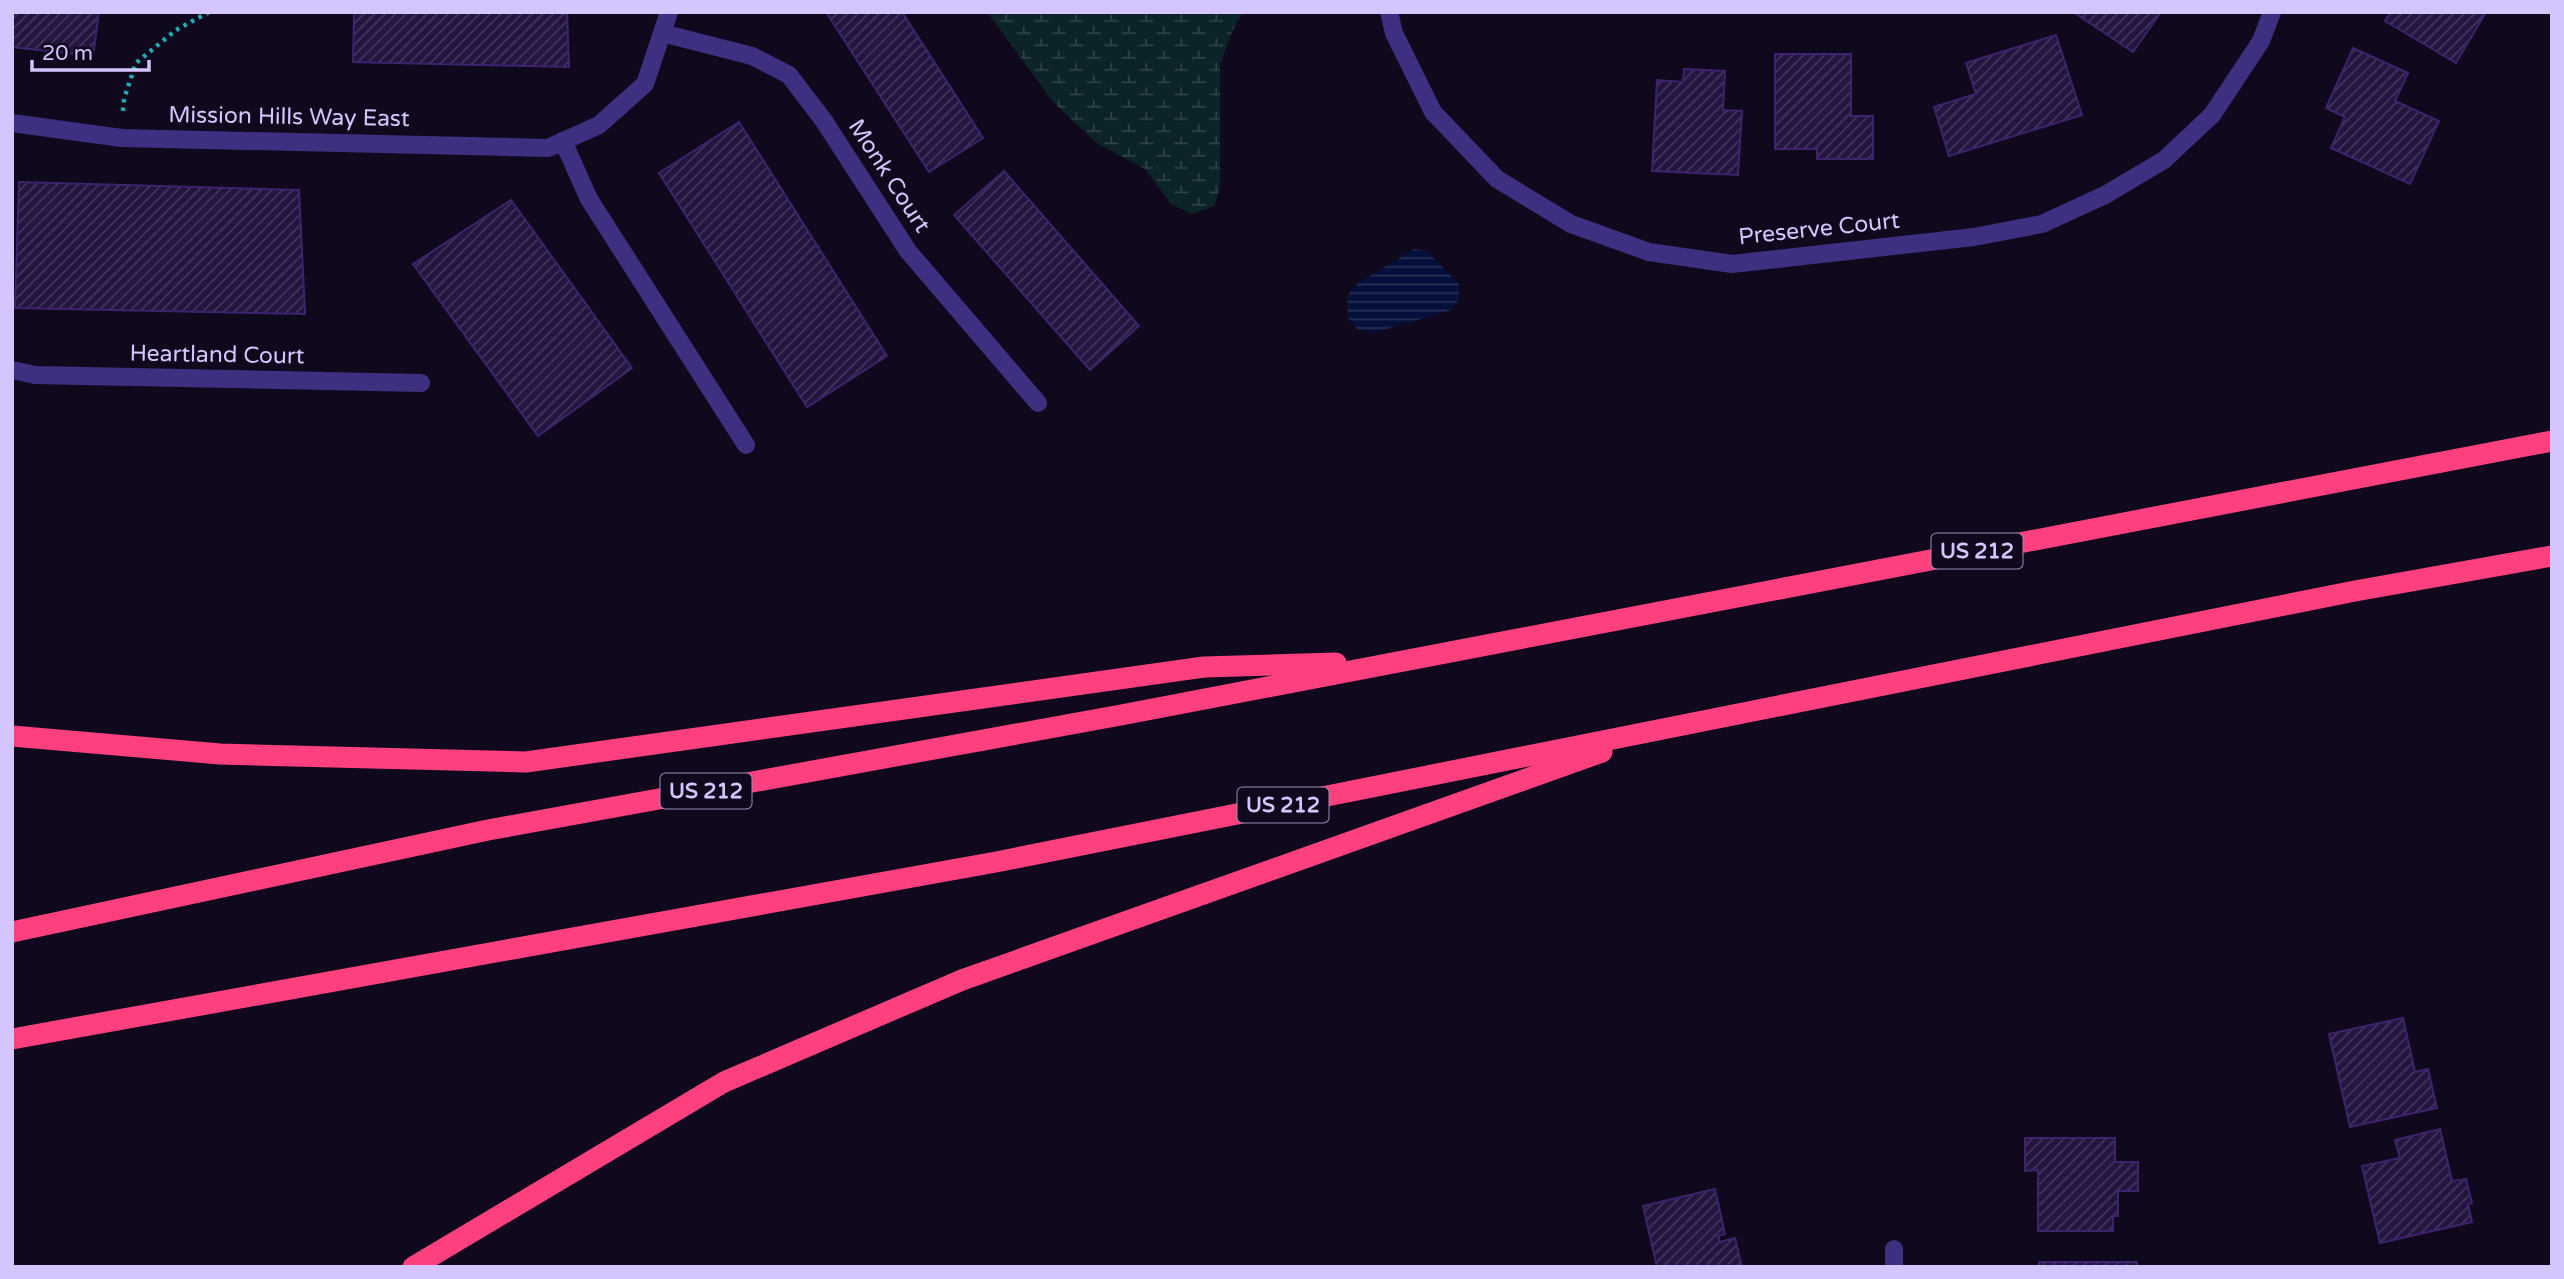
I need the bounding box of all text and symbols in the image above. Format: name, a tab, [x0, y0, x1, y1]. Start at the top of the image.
scale bar	[32, 28, 149, 72]
text: 20 m	[42, 41, 93, 66]
street label: Mission Hills Way East	[168, 101, 410, 133]
street label: Monk Court	[842, 114, 936, 238]
street label: Preserve Court	[1737, 207, 1901, 251]
street label: Heartland Court	[129, 339, 305, 371]
road number: US 212	[1932, 534, 2022, 568]
road number: US 212	[660, 774, 752, 808]
road number: US 212	[1238, 788, 1328, 822]

